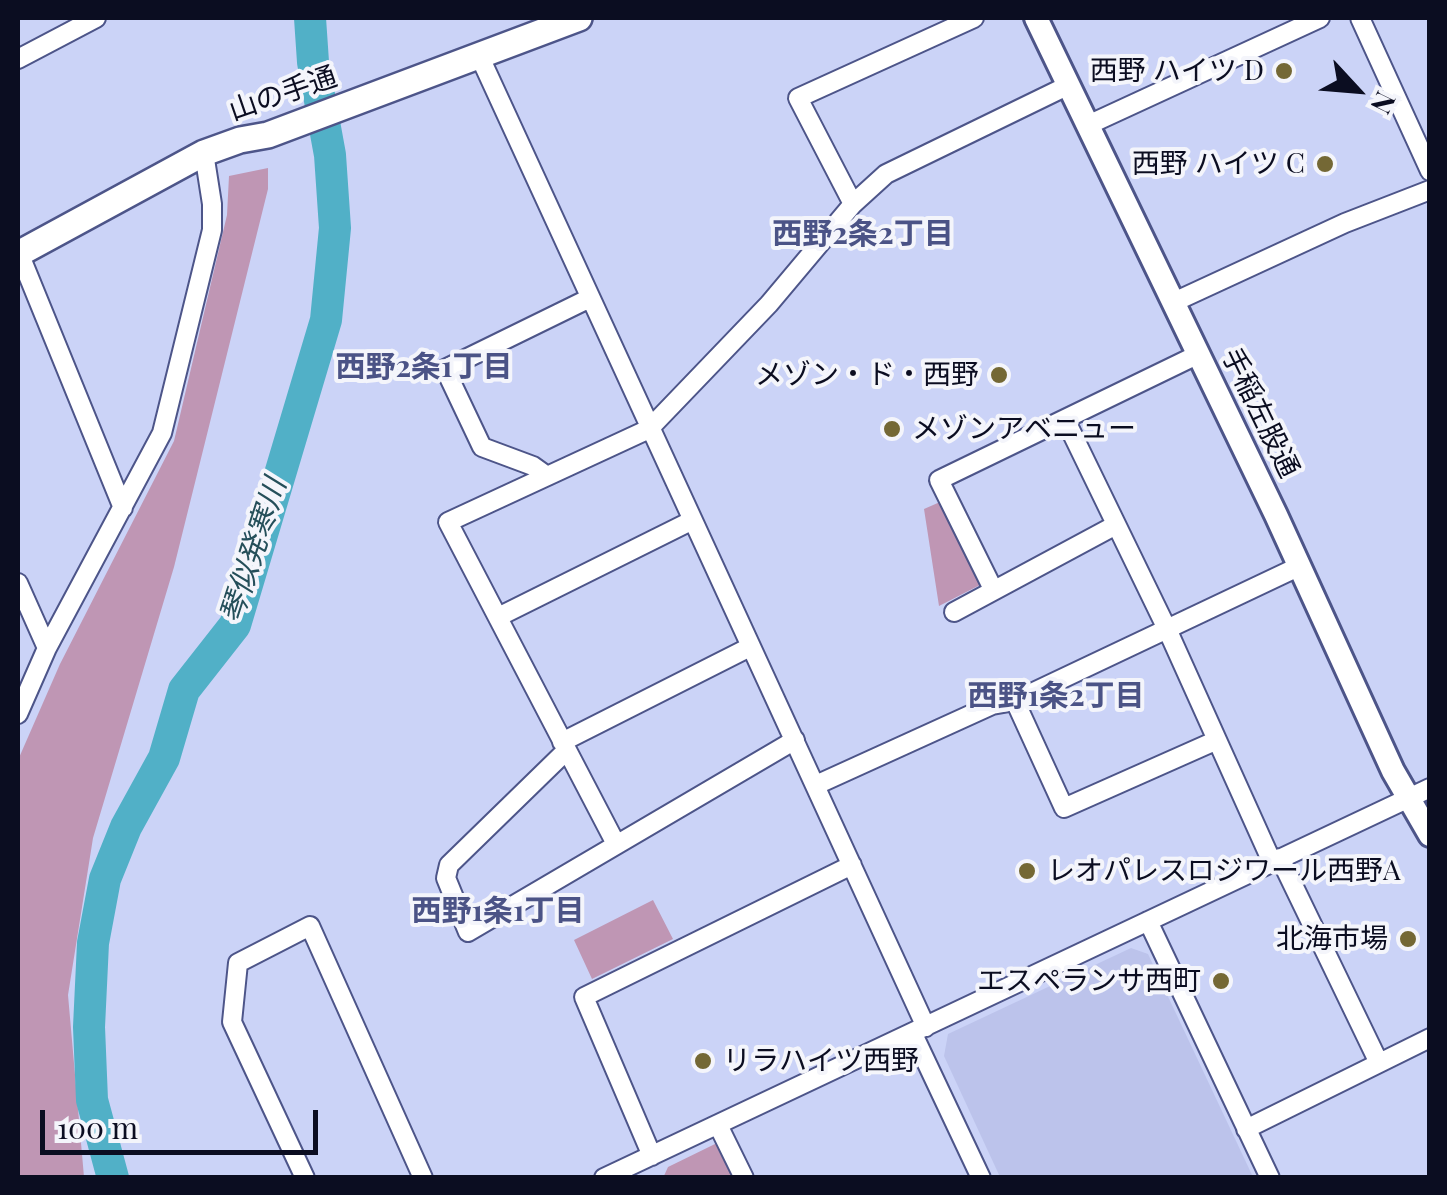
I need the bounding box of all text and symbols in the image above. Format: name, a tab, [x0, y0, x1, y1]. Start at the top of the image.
north arrow	[1307, 40, 1407, 140]
place label: 西野 ハイツ D	[1090, 54, 1264, 88]
street label: 山の手通	[225, 60, 341, 128]
marker: 西野 ハイツ D	[1273, 60, 1295, 82]
text: N	[1363, 86, 1405, 121]
place label: 西野 ハイツ C	[1132, 147, 1305, 181]
marker: 西野 ハイツ C	[1314, 153, 1336, 175]
district label: 西野2条2丁目	[772, 217, 954, 253]
street label: 手稲左股通	[1214, 343, 1306, 483]
district label: 西野2条1丁目	[335, 350, 513, 386]
place label: メゾン・ド・西野	[755, 358, 979, 392]
marker: メゾン・ド・西野	[988, 364, 1010, 386]
place label: メゾンアベニュー	[912, 412, 1136, 446]
marker: メゾンアベニュー	[881, 418, 903, 440]
water label: 琴似発寒川	[214, 474, 294, 628]
district label: 西野1条2丁目	[967, 679, 1145, 715]
place label: レオパレスロジワール西野A	[1047, 854, 1401, 888]
marker: レオパレスロジワール西野A	[1016, 860, 1038, 882]
district label: 西野1条1丁目	[412, 894, 584, 930]
place label: 北海市場	[1276, 922, 1388, 956]
marker: 北海市場	[1397, 928, 1419, 950]
place label: エスペランサ西町	[977, 964, 1201, 998]
marker: エスペランサ西町	[1210, 970, 1232, 992]
place label: リラハイツ西野	[723, 1044, 919, 1078]
marker: リラハイツ西野	[692, 1050, 714, 1072]
scale bar	[45, 1090, 322, 1152]
text: 100 m	[57, 1107, 138, 1147]

